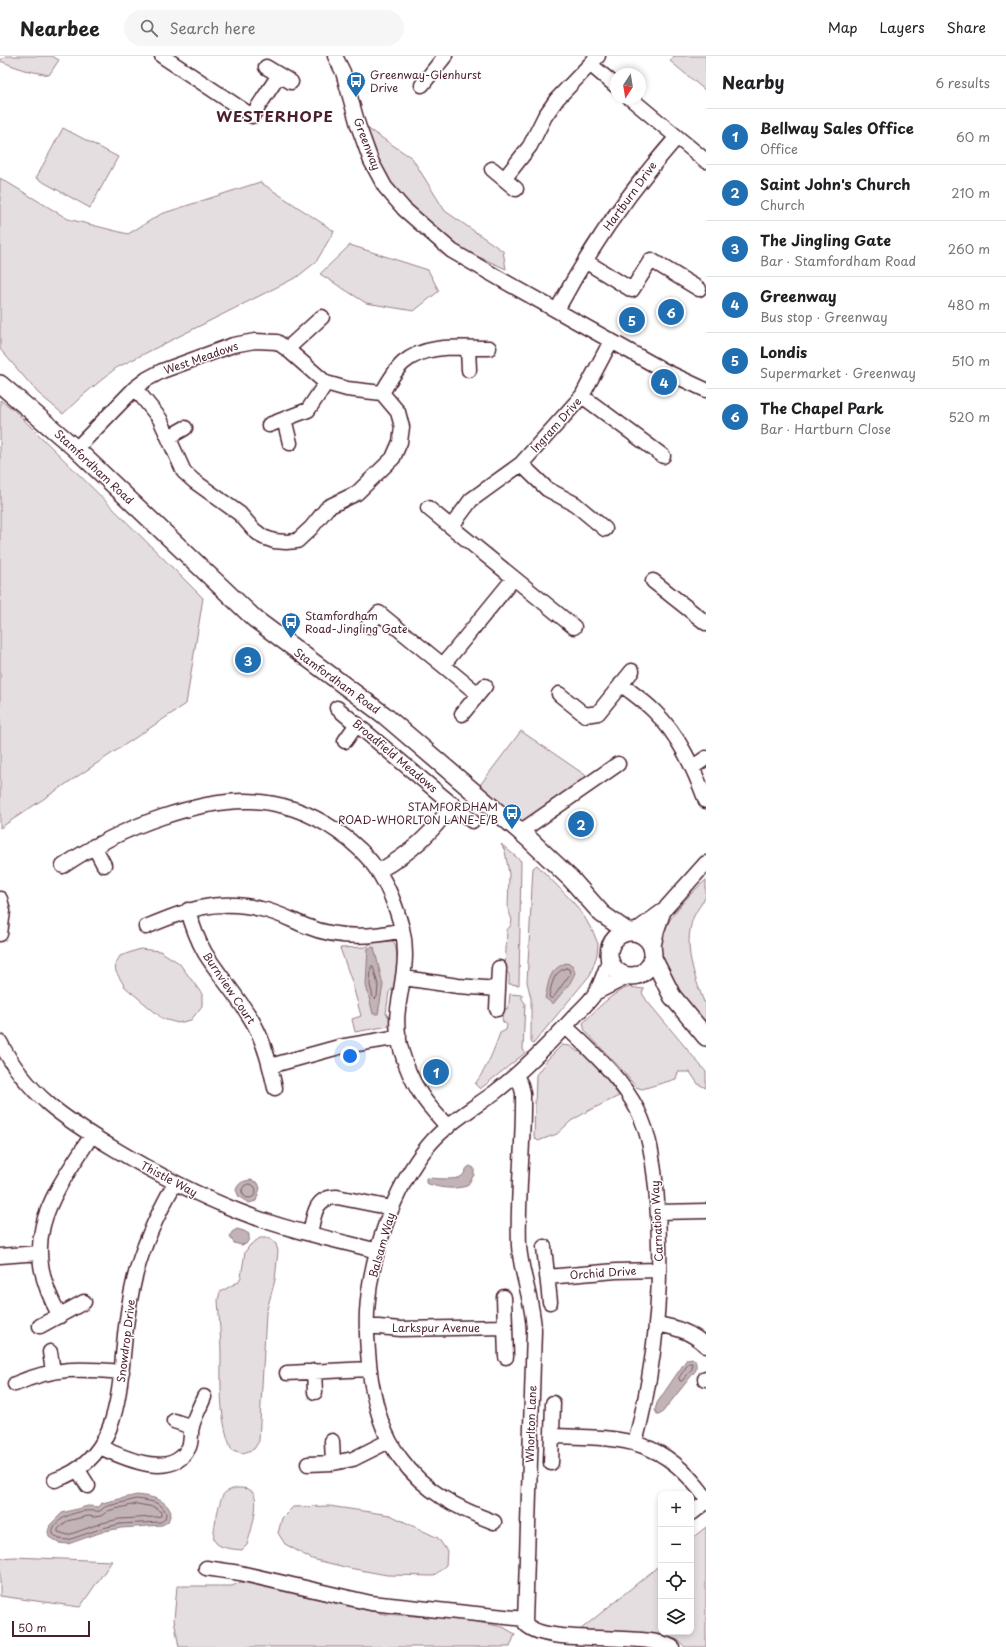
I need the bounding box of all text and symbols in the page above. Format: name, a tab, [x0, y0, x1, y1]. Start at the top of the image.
search box	[124, 10, 404, 46]
text: Nearbee	[20, 14, 100, 42]
text: Search here	[170, 16, 255, 39]
icon: search	[138, 17, 160, 39]
text: Map	[828, 17, 858, 38]
text: Layers	[880, 17, 925, 38]
text: Share	[947, 17, 986, 38]
place label: Greenway-Glenhurst Drive	[370, 66, 482, 96]
north arrow	[610, 68, 646, 104]
text: Nearby	[722, 69, 784, 95]
bus stop icon: Greenway-Glenhurst Drive	[345, 70, 367, 98]
text: 6 results	[935, 73, 990, 92]
district label: WESTERHOPE	[216, 104, 334, 127]
street label: Greenway	[350, 115, 385, 173]
text: Bellway Sales Office	[760, 116, 914, 139]
text: 1	[732, 127, 738, 146]
text: 60 m	[956, 127, 990, 146]
text: Office	[760, 139, 798, 158]
street label: Hartburn Drive	[599, 158, 661, 234]
text: Saint John's Church	[760, 172, 911, 195]
text: 2	[730, 183, 740, 202]
text: 210 m	[951, 183, 990, 202]
text: Church	[760, 195, 805, 214]
text: The Jingling Gate	[760, 228, 891, 251]
text: 3	[731, 239, 739, 258]
text: 260 m	[948, 239, 990, 258]
text: Bar · Stamfordham Road	[760, 251, 916, 270]
text: Greenway	[760, 284, 837, 307]
text: 4	[731, 295, 739, 314]
text: 480 m	[948, 295, 990, 314]
pin: 6	[658, 297, 684, 327]
pin: 5	[619, 305, 645, 335]
text: Bus stop · Greenway	[760, 307, 888, 326]
street label: West Meadows	[161, 337, 240, 378]
text: Londis	[760, 340, 807, 363]
text: 5	[731, 351, 739, 370]
text: 510 m	[951, 351, 990, 370]
text: Supermarket · Greenway	[760, 363, 916, 382]
pin: 4	[651, 367, 677, 397]
street label: Ingram Drive	[526, 393, 585, 456]
text: The Chapel Park	[760, 396, 884, 419]
text: 6	[730, 407, 740, 426]
text: 520 m	[948, 407, 990, 426]
text: Bar · Hartburn Close	[760, 419, 891, 438]
street label: Stamfordham Road	[51, 425, 138, 508]
place label: Stamfordham Road-Jingling Gate	[305, 607, 408, 637]
bus stop icon: Stamfordham Road-Jingling Gate	[280, 611, 302, 639]
street label: Stamfordham Road	[291, 643, 384, 718]
pin: 3	[235, 645, 261, 675]
street label: Broadfield Meadows	[349, 715, 442, 796]
place label: STAMFORDHAM ROAD-WHORLTON LANE-E/B	[338, 798, 498, 828]
bus stop icon: STAMFORDHAM ROAD-WHORLTON LANE-E/B	[501, 802, 523, 830]
pin: 2	[568, 809, 594, 839]
street label: Burnview Court	[199, 948, 260, 1028]
your location	[340, 1046, 360, 1066]
pin: 1	[423, 1057, 449, 1087]
street label: Thistle Way	[138, 1156, 201, 1201]
street label: Carnation Way	[646, 1180, 667, 1262]
street label: Balsam Way	[364, 1210, 399, 1279]
street label: Orchid Drive	[569, 1262, 637, 1283]
street label: Snowdrop Drive	[112, 1298, 139, 1383]
street label: Larkspur Avenue	[392, 1319, 480, 1336]
street label: Whorlton Lane	[521, 1385, 540, 1463]
map controls	[658, 1491, 694, 1635]
button: +	[658, 1491, 694, 1527]
button: −	[658, 1527, 694, 1563]
button: locate	[658, 1563, 694, 1599]
button: layers	[658, 1599, 694, 1635]
scale bar	[12, 1619, 90, 1638]
text: 50 m	[18, 1619, 47, 1636]

